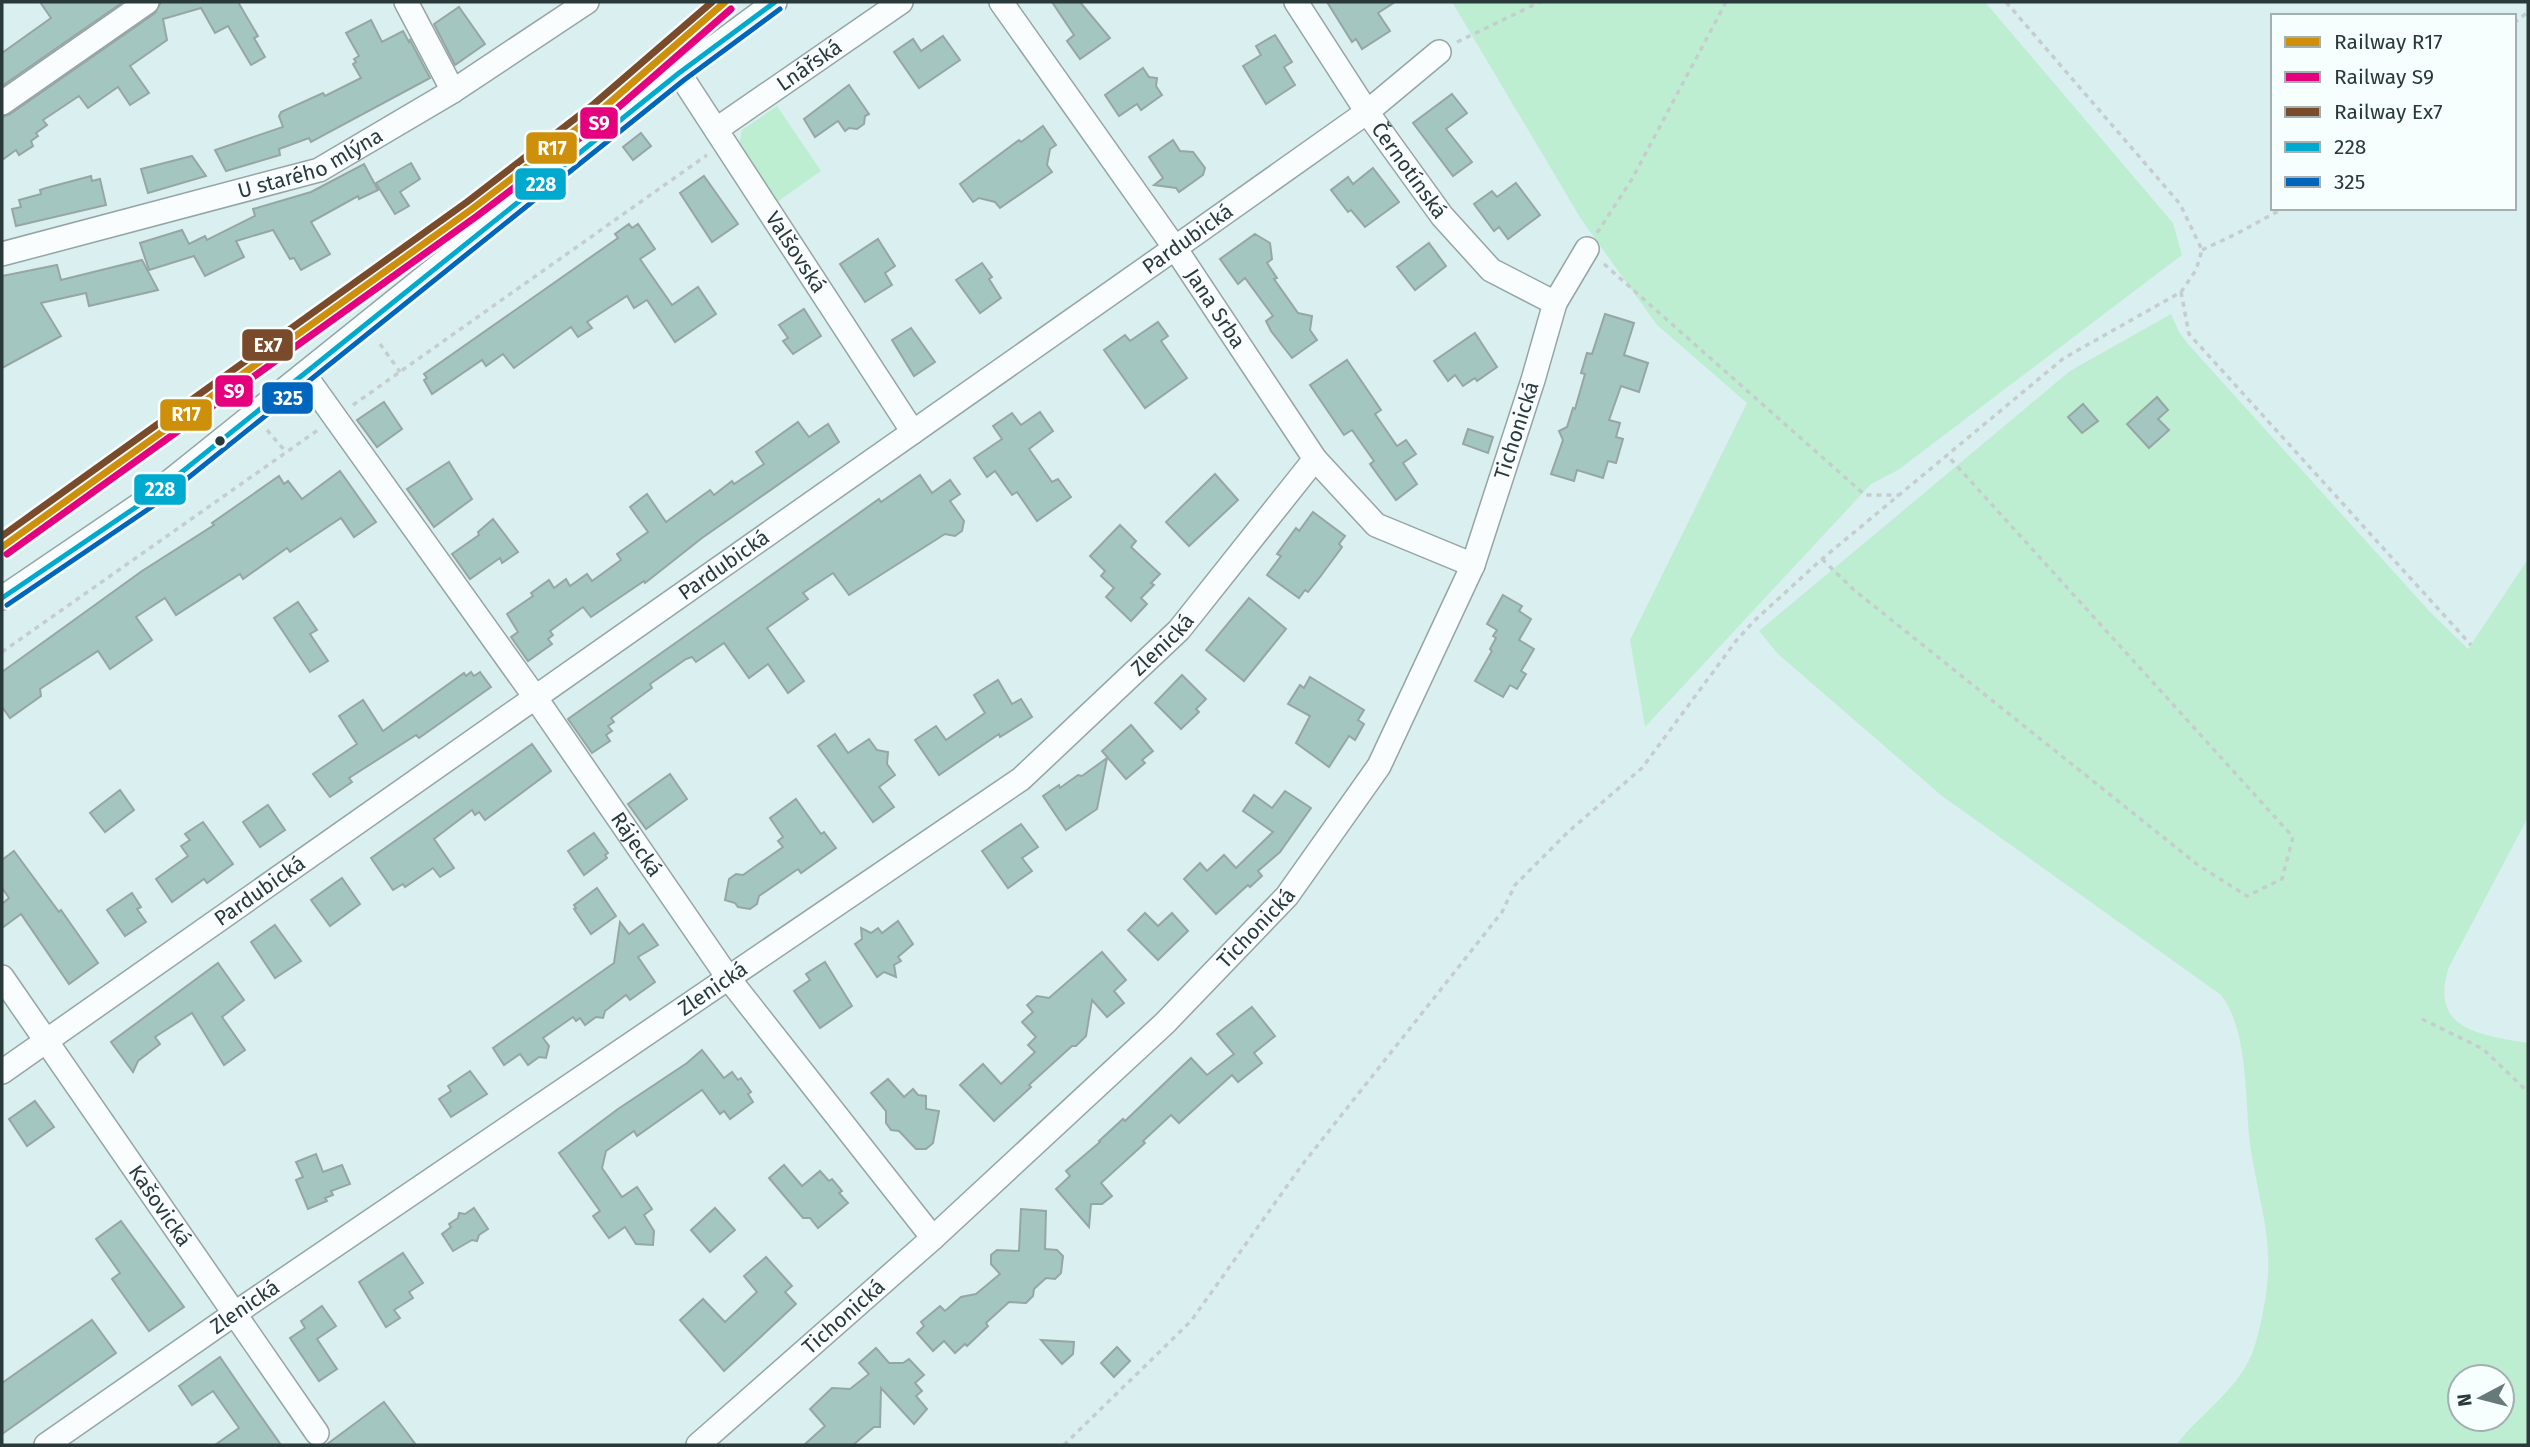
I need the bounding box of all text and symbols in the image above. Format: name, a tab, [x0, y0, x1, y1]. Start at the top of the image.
legend	[2271, 14, 2516, 210]
text: Railway R17	[2334, 29, 2443, 55]
street label: Lnářská	[772, 34, 847, 97]
text: Railway S9	[2334, 64, 2434, 90]
text: Railway Ex7	[2334, 99, 2443, 125]
line badge: S9	[579, 106, 619, 140]
text: S9	[588, 112, 610, 135]
street label: Černotínská	[1366, 117, 1453, 224]
street label: U starého mlýna	[235, 122, 387, 204]
line badge: R17	[525, 131, 578, 165]
text: 228	[2334, 134, 2366, 160]
text: R17	[537, 137, 567, 160]
line badge: 228	[514, 167, 567, 201]
text: 325	[2334, 169, 2365, 195]
text: 228	[526, 173, 556, 196]
street label: Pardubická	[1137, 198, 1238, 280]
street label: Valšovská	[760, 207, 832, 298]
street label: Jana Srba	[1179, 264, 1251, 353]
line badge: Ex7	[241, 328, 294, 362]
text: Ex7	[254, 334, 282, 357]
line badge: S9	[214, 374, 254, 408]
street label: Tichonická	[1489, 378, 1545, 483]
text: S9	[223, 380, 245, 403]
line badge: 325	[261, 381, 314, 415]
text: 325	[272, 387, 303, 410]
line badge: R17	[159, 398, 213, 432]
text: R17	[171, 403, 201, 426]
unlabelled marker	[213, 434, 227, 448]
line badge: 228	[133, 473, 187, 506]
text: 228	[145, 478, 175, 501]
street label: Pardubická	[673, 524, 774, 606]
street label: Zlenická	[1126, 608, 1200, 681]
street label: Rájecká	[605, 807, 668, 882]
street label: Pardubická	[209, 850, 310, 932]
street label: Tichonická	[1212, 883, 1301, 974]
street label: Zlenická	[673, 956, 752, 1021]
street label: Kašovická	[123, 1160, 197, 1252]
street label: Tichonická	[797, 1273, 890, 1360]
street label: Zlenická	[205, 1274, 284, 1340]
north arrow	[2446, 1363, 2516, 1433]
text: N	[2452, 1392, 2477, 1408]

